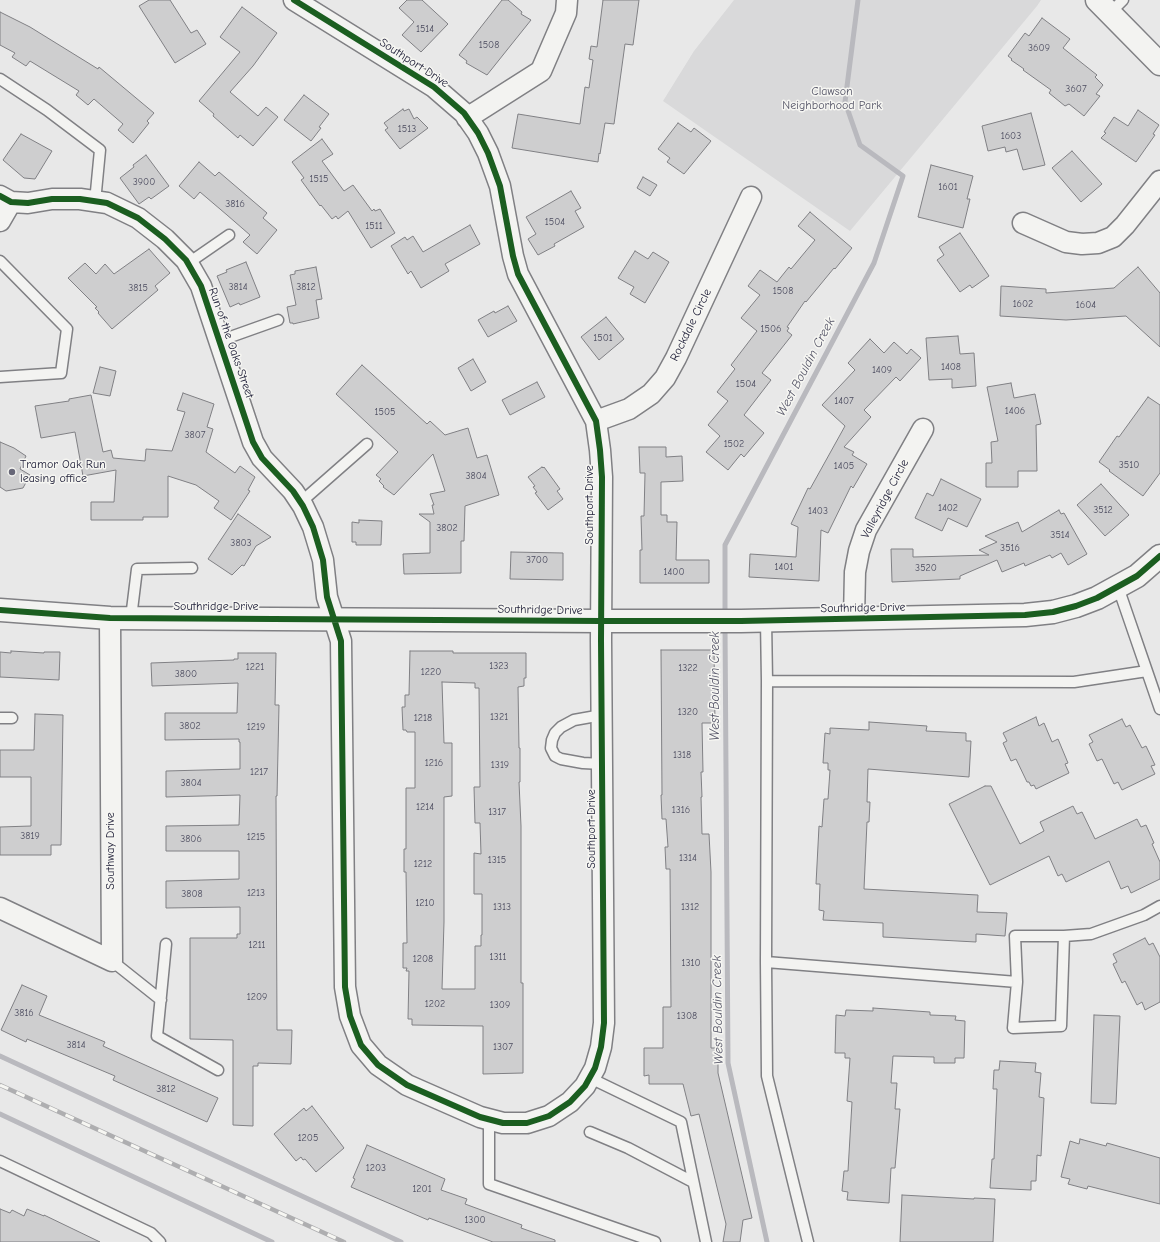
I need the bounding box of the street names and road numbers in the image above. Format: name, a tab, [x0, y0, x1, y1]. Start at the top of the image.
street label: Southport Drive	[377, 35, 451, 91]
street label: Run of the Oaks Street	[205, 286, 257, 400]
street label: Rockdale Circle	[667, 286, 715, 364]
street label: Valleyridge Circle	[858, 457, 912, 541]
street label: Southport Drive	[583, 465, 597, 545]
street label: Southridge Drive	[173, 600, 259, 614]
street label: Southridge Drive	[820, 600, 906, 616]
street label: Southridge Drive	[497, 602, 583, 618]
street label: Southport Drive	[585, 789, 599, 869]
street label: Southway Drive	[104, 812, 118, 890]

